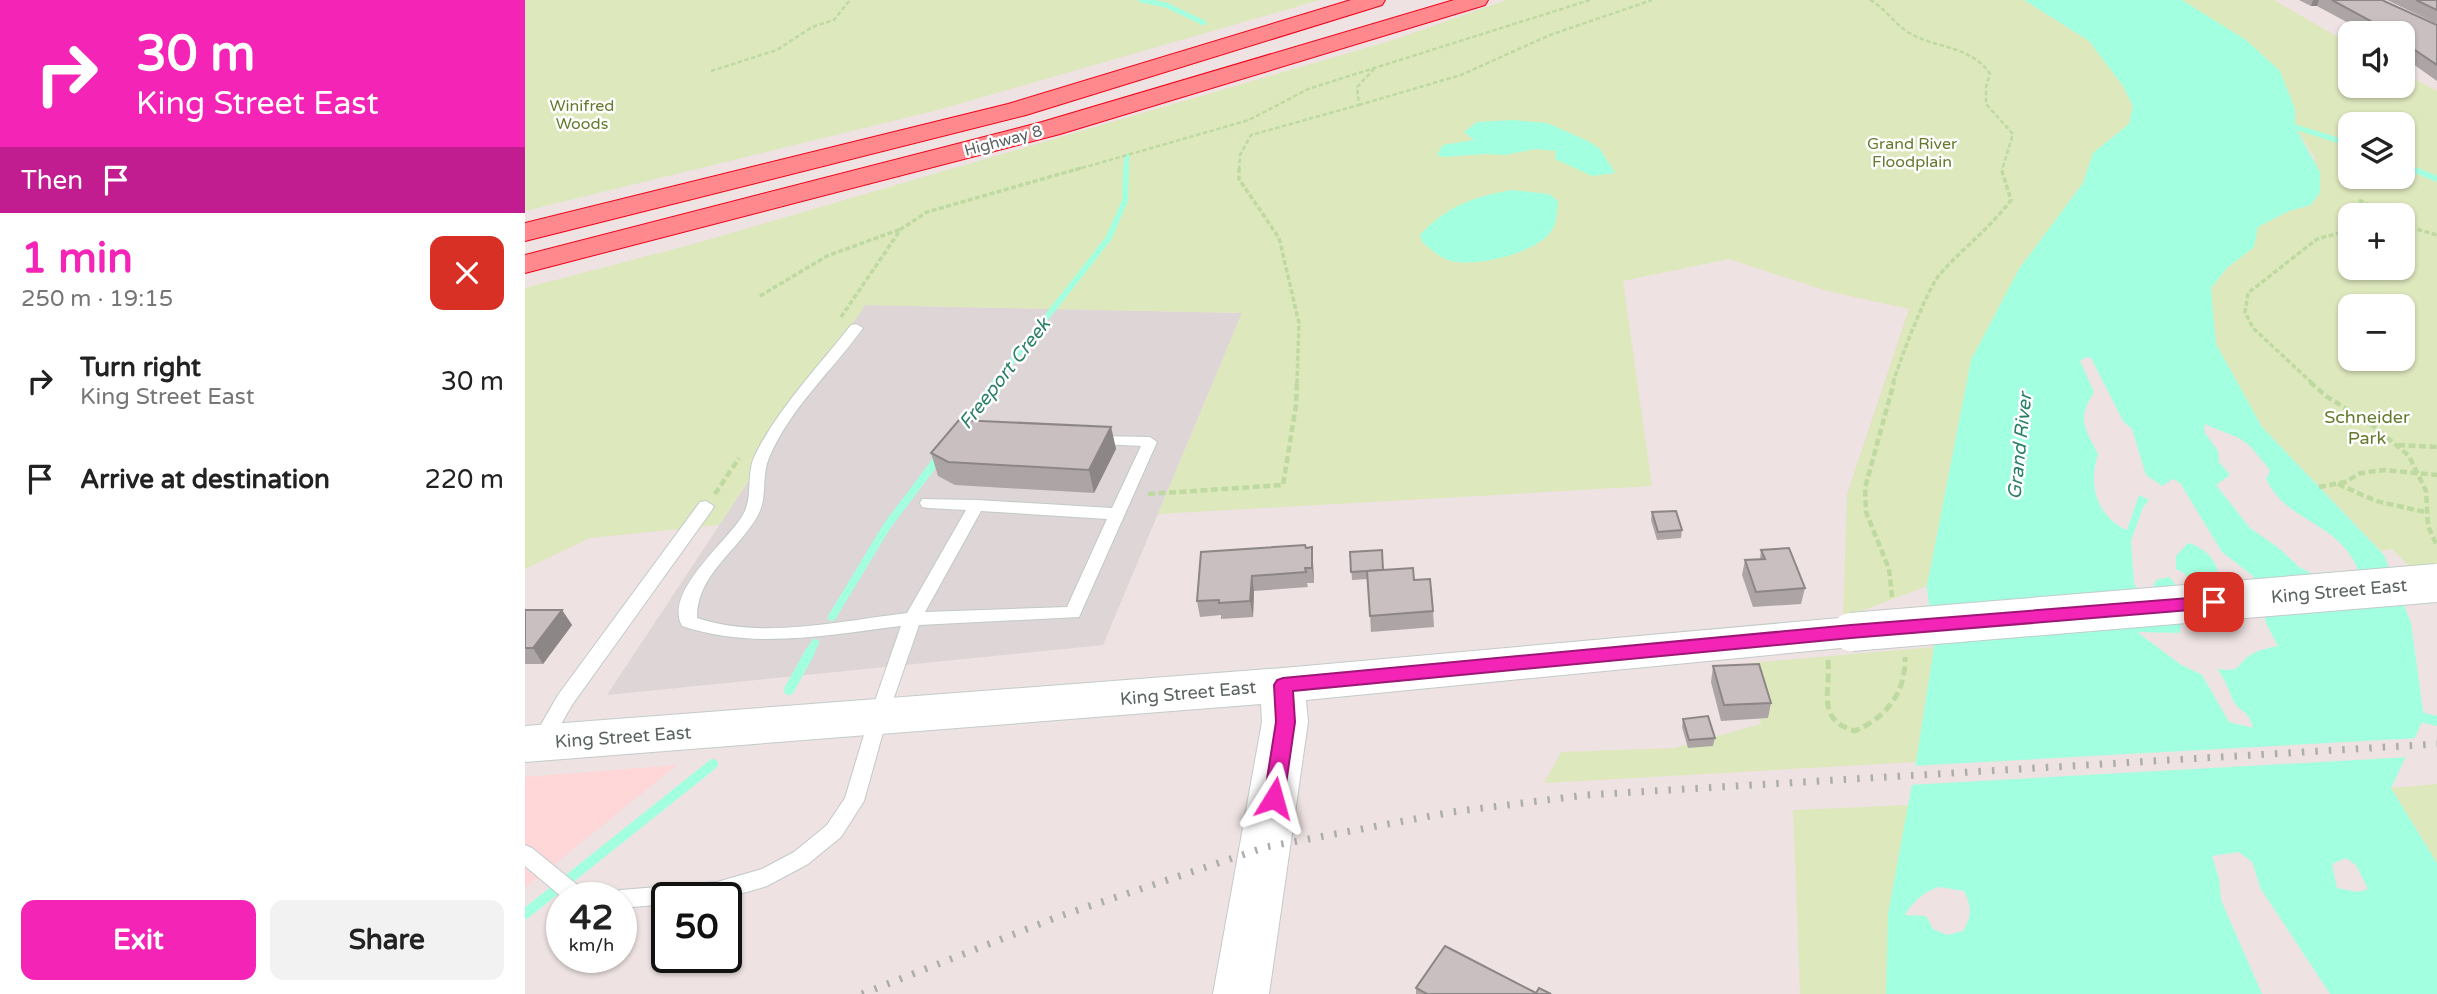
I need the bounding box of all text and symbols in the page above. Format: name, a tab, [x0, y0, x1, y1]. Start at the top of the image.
map controls	[2338, 21, 2415, 371]
button: sound	[2338, 21, 2415, 98]
text: 30 m	[136, 25, 255, 84]
icon: right	[21, 28, 112, 119]
text: King Street East	[136, 85, 379, 123]
park label: Winifred Woods	[550, 96, 614, 134]
button: layers	[2338, 112, 2415, 189]
street label: Highway 8	[962, 121, 1044, 161]
park label: Grand River Floodplain	[1867, 134, 1958, 172]
icon: arrive	[97, 161, 135, 199]
text: Then	[21, 165, 83, 196]
button: +	[2338, 203, 2415, 280]
text: 1 min	[21, 233, 133, 284]
button: close	[430, 236, 504, 310]
text: 250 m · 19:15	[21, 285, 173, 313]
button: −	[2338, 294, 2415, 371]
water label: Freeport Creek	[955, 313, 1056, 433]
text: Turn right	[80, 352, 201, 383]
icon: right	[21, 362, 59, 400]
text: 30 m	[441, 366, 504, 397]
text: King Street East	[80, 383, 255, 411]
water label: Grand River	[2003, 389, 2037, 501]
park label: Schneider Park	[2324, 406, 2410, 449]
icon: arrive	[21, 460, 59, 498]
text: Arrive at destination	[80, 464, 330, 495]
text: 220 m	[424, 464, 504, 495]
pin	[2184, 572, 2244, 632]
street label: King Street East	[2270, 574, 2408, 608]
icon: arrive	[2195, 583, 2233, 621]
street label: King Street East	[1119, 676, 1257, 710]
street label: King Street East	[554, 721, 692, 753]
position arrow	[1237, 761, 1311, 835]
speed limit sign: 50	[651, 882, 742, 973]
text: 42	[570, 897, 613, 939]
button: Exit	[21, 900, 256, 980]
button: Share	[270, 900, 504, 980]
text: km/h	[569, 934, 614, 956]

